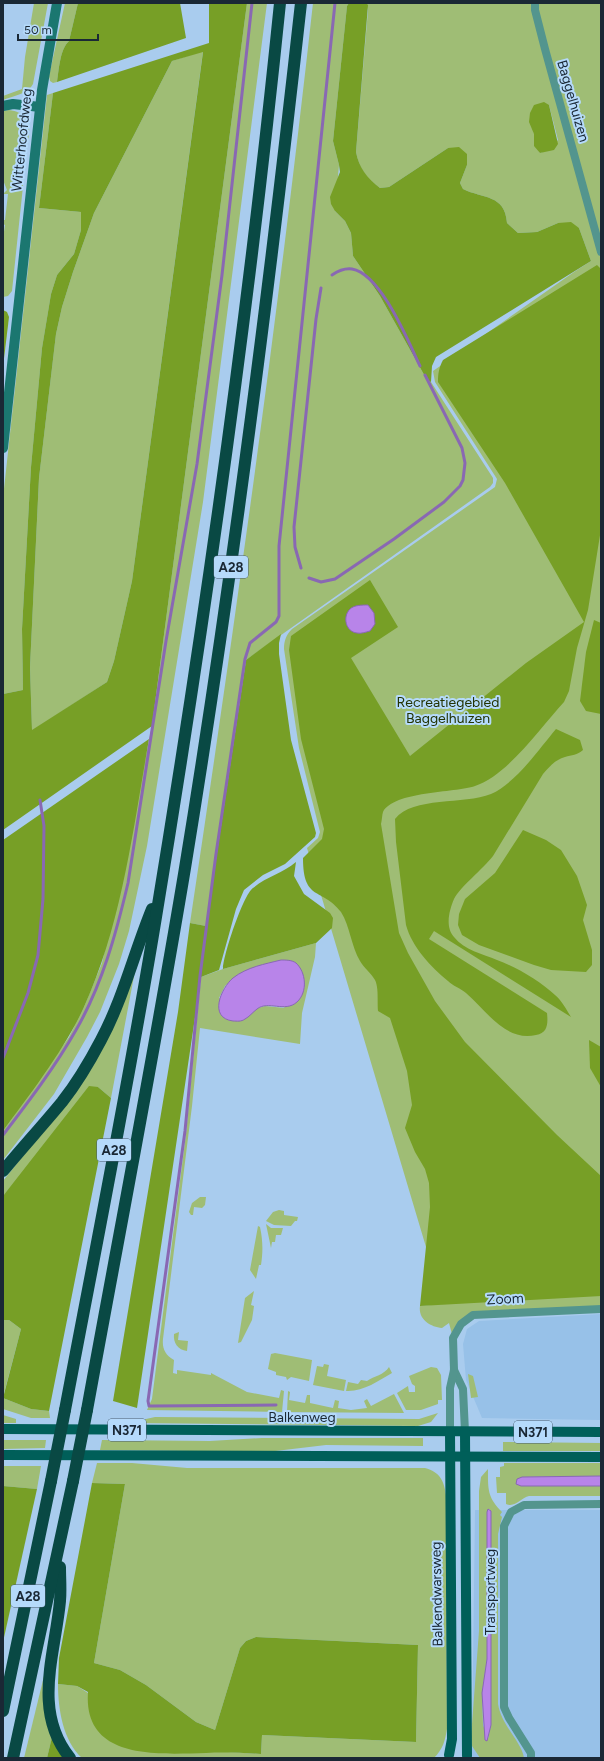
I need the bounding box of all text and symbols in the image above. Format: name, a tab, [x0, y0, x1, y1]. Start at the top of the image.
scale bar	[18, 16, 98, 42]
text: 50 m	[24, 23, 52, 37]
street label: Baggelhuizen	[553, 58, 593, 144]
street label: Witterhoofdweg	[8, 88, 36, 192]
road number: A28	[214, 556, 248, 578]
park label: Recreatiegebied Baggelhuizen	[397, 694, 499, 727]
road number: A28	[97, 1139, 131, 1161]
street label: Zoom	[486, 1290, 524, 1308]
street label: Balkenweg	[268, 1409, 336, 1426]
road number: N371	[108, 1419, 146, 1441]
road number: N371	[514, 1421, 552, 1443]
street label: Balkendwarsweg	[428, 1541, 446, 1647]
street label: Transportweg	[482, 1549, 499, 1635]
road number: A28	[11, 1585, 45, 1607]

